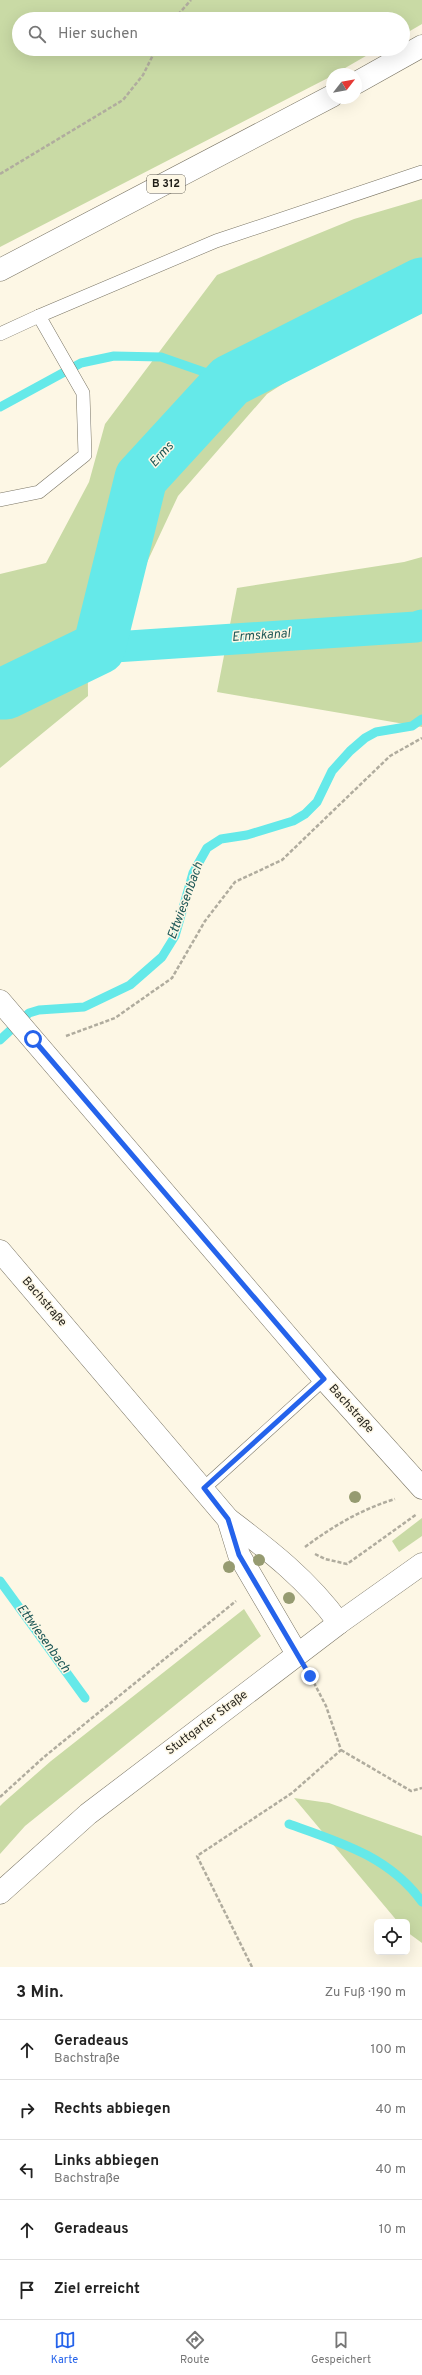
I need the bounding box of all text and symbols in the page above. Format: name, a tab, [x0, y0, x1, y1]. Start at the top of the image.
search box	[12, 12, 410, 56]
icon: search	[26, 23, 48, 45]
text: Hier suchen	[58, 25, 138, 44]
north arrow	[326, 68, 362, 104]
road number: B 312	[147, 175, 185, 193]
water label: Erms	[146, 439, 178, 471]
water label: Ermskanal	[231, 626, 292, 646]
water label: Ettwiesenbach	[165, 860, 207, 942]
route start	[24, 1030, 42, 1048]
street label: Bachstraße	[18, 1274, 70, 1330]
street label: Bachstraße	[325, 1381, 377, 1437]
water label: Ettwiesenbach	[13, 1602, 73, 1676]
route end	[301, 1667, 319, 1685]
street label: Stuttgarter Straße	[163, 1687, 251, 1759]
map controls	[374, 1919, 410, 1955]
button: locate	[374, 1919, 410, 1955]
text: 3 Min.	[16, 1982, 63, 2004]
text: Zu Fuß · 190 m	[325, 1985, 406, 2001]
text: Geradeaus	[54, 2032, 129, 2051]
icon: ahead	[16, 2039, 38, 2061]
text: 100 m	[370, 2042, 406, 2058]
text: Bachstraße	[54, 2051, 120, 2067]
icon: right	[16, 2099, 38, 2121]
text: Rechts abbiegen	[54, 2100, 171, 2119]
text: 40 m	[376, 2102, 406, 2118]
text: Links abbiegen	[54, 2152, 159, 2171]
icon: left	[16, 2159, 38, 2181]
text: 40 m	[376, 2162, 406, 2178]
text: Bachstraße	[54, 2171, 120, 2187]
icon: ahead	[16, 2219, 38, 2241]
text: Geradeaus	[54, 2220, 129, 2239]
text: 10 m	[379, 2222, 406, 2238]
icon: arrive	[16, 2279, 38, 2301]
text: Ziel erreicht	[54, 2280, 140, 2299]
tab: Karte	[51, 2329, 78, 2367]
tab: Route	[180, 2329, 209, 2367]
tab: Gespeichert	[311, 2329, 371, 2367]

